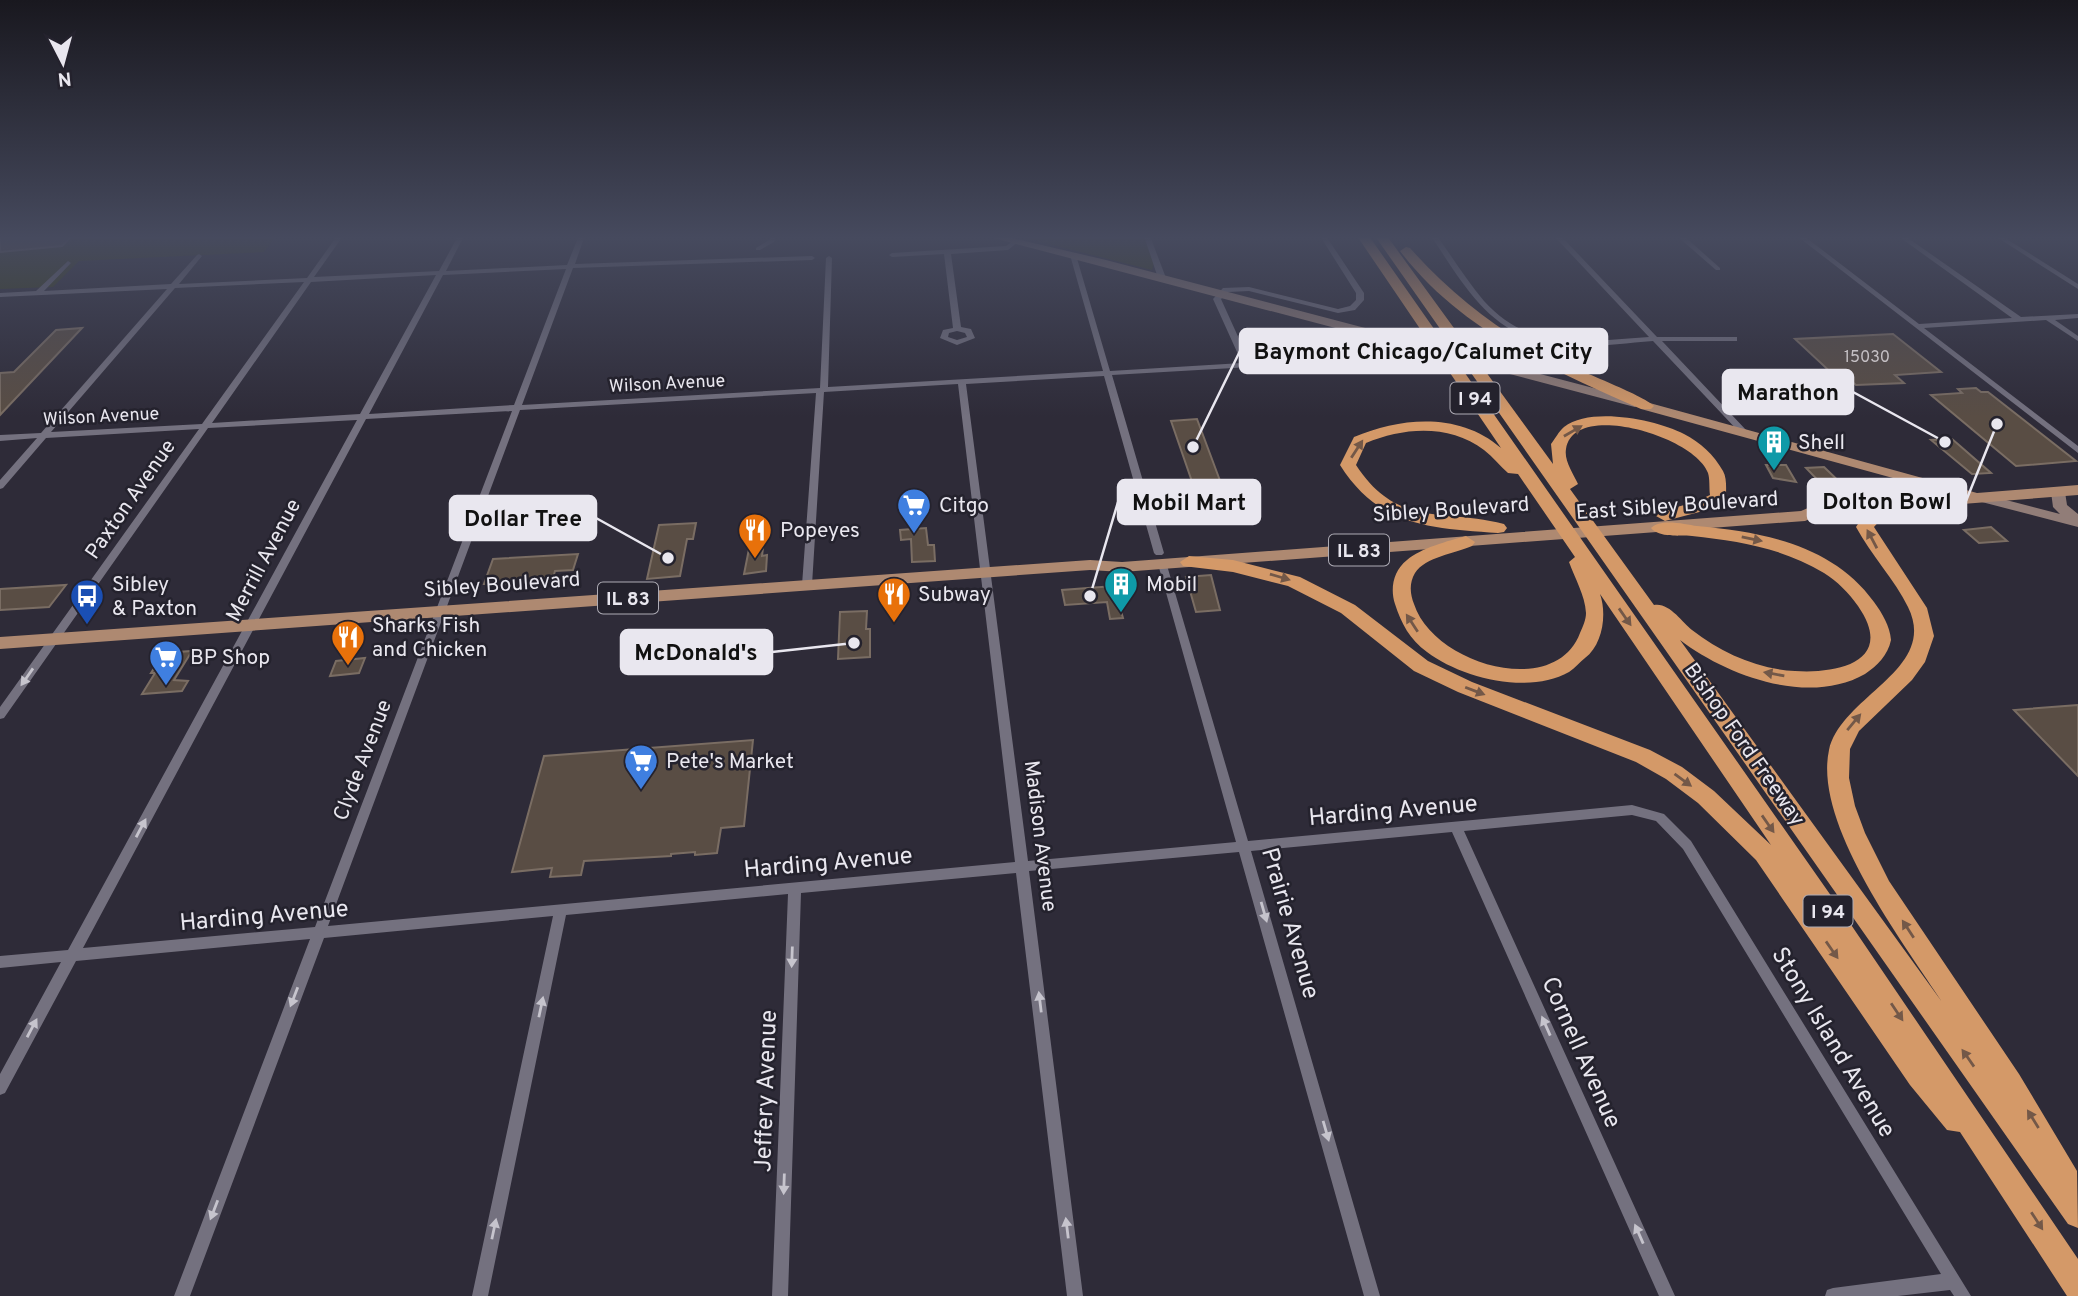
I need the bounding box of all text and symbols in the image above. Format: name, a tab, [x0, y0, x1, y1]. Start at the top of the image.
north arrow	[28, 28, 98, 98]
text: N	[57, 65, 73, 91]
callout: Baymont Chicago/Calumet City	[1240, 329, 1607, 373]
text: Baymont Chicago/Calumet City	[1253, 339, 1593, 368]
house number: 15030	[1844, 348, 1890, 368]
street label: Wilson Avenue	[608, 370, 726, 399]
callout: Marathon	[1723, 370, 1853, 414]
text: Marathon	[1737, 380, 1839, 409]
road number: I 94	[1450, 382, 1500, 414]
street label: Wilson Avenue	[42, 403, 160, 432]
building icon: Shell	[1755, 423, 1793, 472]
one-way arrow	[1564, 425, 1584, 437]
place label: Shell	[1798, 430, 1845, 457]
street label: Paxton Avenue	[80, 435, 183, 565]
one-way arrow	[1350, 439, 1363, 459]
callout: Dolton Bowl	[1808, 479, 1966, 523]
callout: Mobil Mart	[1118, 480, 1260, 524]
supermarket icon: Citgo	[895, 486, 933, 535]
street label: East Sibley Boulevard	[1575, 486, 1779, 527]
text: Dolton Bowl	[1822, 489, 1952, 518]
text: Mobil Mart	[1132, 490, 1246, 519]
street label: Sibley Boulevard	[1372, 492, 1530, 529]
place label: Citgo	[939, 493, 989, 520]
street label: Merrill Avenue	[221, 495, 308, 627]
callout: Dollar Tree	[450, 496, 596, 540]
text: Dollar Tree	[464, 506, 582, 535]
restaurant icon: Popeyes	[736, 511, 774, 560]
place label: Popeyes	[780, 518, 860, 545]
one-way arrow	[1866, 529, 1877, 549]
one-way arrow	[1741, 533, 1763, 544]
road number: IL 83	[1329, 534, 1389, 566]
building icon: Mobil	[1102, 565, 1140, 614]
street label: Sibley Boulevard	[423, 567, 581, 604]
place label: Sibley & Paxton	[112, 572, 197, 623]
place label: Mobil	[1146, 572, 1197, 599]
one-way arrow	[1269, 572, 1291, 583]
restaurant icon: Subway	[875, 575, 913, 624]
bus stop icon: Sibley & Paxton	[68, 577, 106, 626]
road number: IL 83	[598, 582, 658, 614]
place label: Subway	[918, 582, 991, 609]
one-way arrow	[1618, 608, 1632, 626]
place label: Sharks Fish and Chicken	[372, 613, 487, 664]
one-way arrow	[1405, 613, 1418, 632]
restaurant icon: Sharks Fish and Chicken	[329, 618, 367, 667]
callout: McDonald's	[621, 630, 772, 674]
supermarket icon: BP Shop	[147, 638, 185, 687]
text: McDonald's	[634, 640, 758, 669]
place label: BP Shop	[190, 645, 270, 672]
street label: Bishop Ford Freeway	[1677, 658, 1810, 832]
one-way arrow	[20, 668, 34, 686]
one-way arrow	[1762, 668, 1784, 679]
one-way arrow	[1465, 685, 1486, 696]
street label: Clyde Avenue	[328, 696, 399, 825]
one-way arrow	[1846, 713, 1862, 731]
supermarket icon: Pete's Market	[622, 742, 660, 791]
place label: Pete's Market	[666, 749, 794, 776]
street label: Madison Avenue	[1017, 759, 1062, 913]
one-way arrow	[1674, 773, 1692, 787]
street label: Harding Avenue	[1307, 790, 1479, 834]
one-way arrow	[1762, 814, 1775, 834]
one-way arrow	[135, 818, 146, 838]
street label: Harding Avenue	[742, 842, 914, 886]
street label: Prairie Avenue	[1253, 845, 1325, 1003]
street label: Harding Avenue	[178, 895, 350, 939]
road number: I 94	[1804, 896, 1853, 926]
one-way arrow	[1259, 902, 1269, 923]
one-way arrow	[1902, 919, 1915, 938]
one-way arrow	[1825, 941, 1839, 959]
street label: Stony Island Avenue	[1764, 942, 1901, 1144]
one-way arrow	[787, 946, 798, 968]
street label: Cornell Avenue	[1533, 973, 1627, 1133]
one-way arrow	[288, 986, 299, 1007]
one-way arrow	[1034, 991, 1045, 1013]
one-way arrow	[535, 996, 546, 1018]
one-way arrow	[1890, 1002, 1903, 1022]
street label: Jeffery Avenue	[749, 1009, 785, 1173]
one-way arrow	[1540, 1016, 1552, 1036]
one-way arrow	[27, 1018, 38, 1038]
one-way arrow	[1961, 1049, 1975, 1067]
one-way arrow	[2026, 1110, 2039, 1129]
one-way arrow	[1321, 1121, 1331, 1142]
one-way arrow	[779, 1173, 790, 1195]
one-way arrow	[209, 1199, 220, 1220]
one-way arrow	[2030, 1212, 2043, 1231]
one-way arrow	[1061, 1217, 1072, 1239]
one-way arrow	[489, 1218, 500, 1240]
one-way arrow	[1633, 1224, 1645, 1244]

